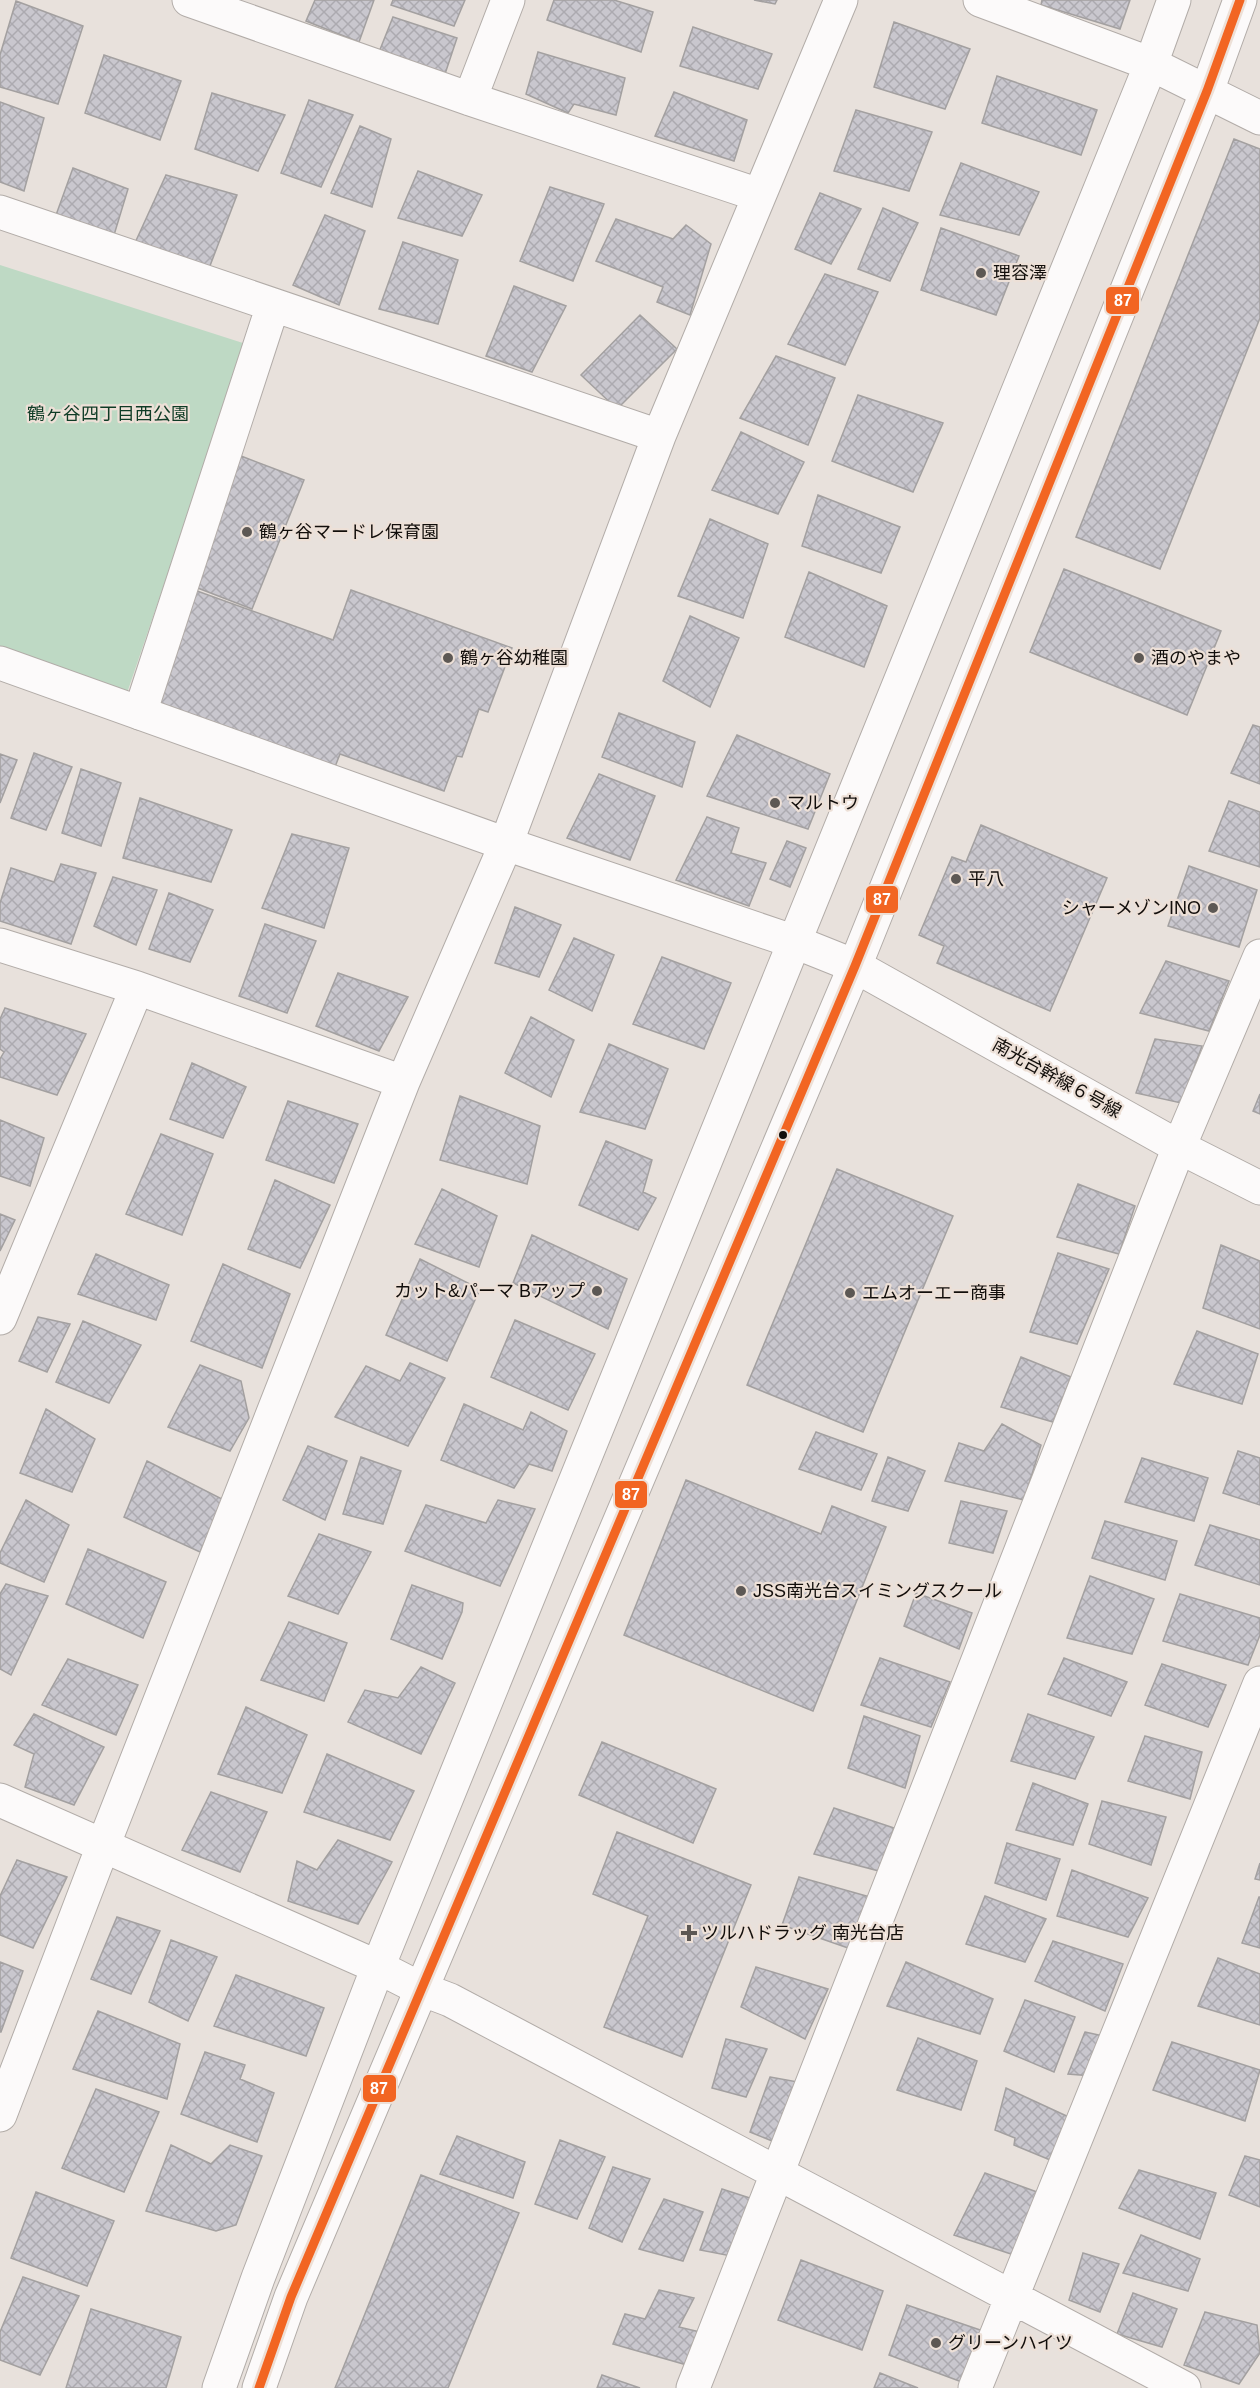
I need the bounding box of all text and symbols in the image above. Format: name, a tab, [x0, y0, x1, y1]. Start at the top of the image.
place label: 理容澤	[993, 263, 1047, 283]
marker: 理容澤	[974, 266, 988, 280]
line badge: 87	[1105, 286, 1140, 315]
text: 87	[1114, 292, 1132, 309]
park label: 鶴ヶ谷四丁目西公園	[27, 404, 189, 424]
place label: 鶴ヶ谷マードレ保育園	[259, 522, 439, 542]
marker: 鶴ヶ谷マードレ保育園	[240, 525, 254, 539]
place label: 鶴ヶ谷幼稚園	[460, 648, 568, 668]
place label: 酒のやまや	[1151, 648, 1241, 668]
marker: 鶴ヶ谷幼稚園	[441, 651, 455, 665]
marker: 酒のやまや	[1132, 651, 1146, 665]
place label: マルトウ	[787, 793, 859, 813]
marker: マルトウ	[768, 796, 782, 810]
place label: 平八	[968, 869, 1004, 889]
marker: 平八	[949, 872, 963, 886]
line badge: 87	[865, 885, 899, 914]
text: 87	[873, 891, 891, 908]
place label: シャーメゾンINO	[1062, 898, 1201, 918]
marker: シャーメゾンINO	[1206, 901, 1220, 915]
street label: 南光台幹線６号線	[989, 1034, 1125, 1122]
unlabelled marker	[777, 1129, 789, 1141]
place label: カット&パーマ Bアップ	[394, 1281, 585, 1301]
place label: エムオーエー商事	[862, 1283, 1006, 1303]
marker: カット&パーマ Bアップ	[590, 1284, 604, 1298]
marker: エムオーエー商事	[843, 1286, 857, 1300]
line badge: 87	[614, 1480, 648, 1509]
text: 87	[622, 1486, 640, 1503]
place label: JSS南光台スイミングスクール	[753, 1581, 1002, 1601]
marker: JSS南光台スイミングスクール	[734, 1584, 748, 1598]
place label: ツルハドラッグ 南光台店	[701, 1923, 904, 1943]
marker: ツルハドラッグ 南光台店	[682, 1926, 696, 1940]
line badge: 87	[362, 2074, 397, 2103]
text: 87	[370, 2080, 388, 2097]
place label: グリーンハイツ	[948, 2333, 1073, 2353]
marker: グリーンハイツ	[929, 2336, 943, 2350]

